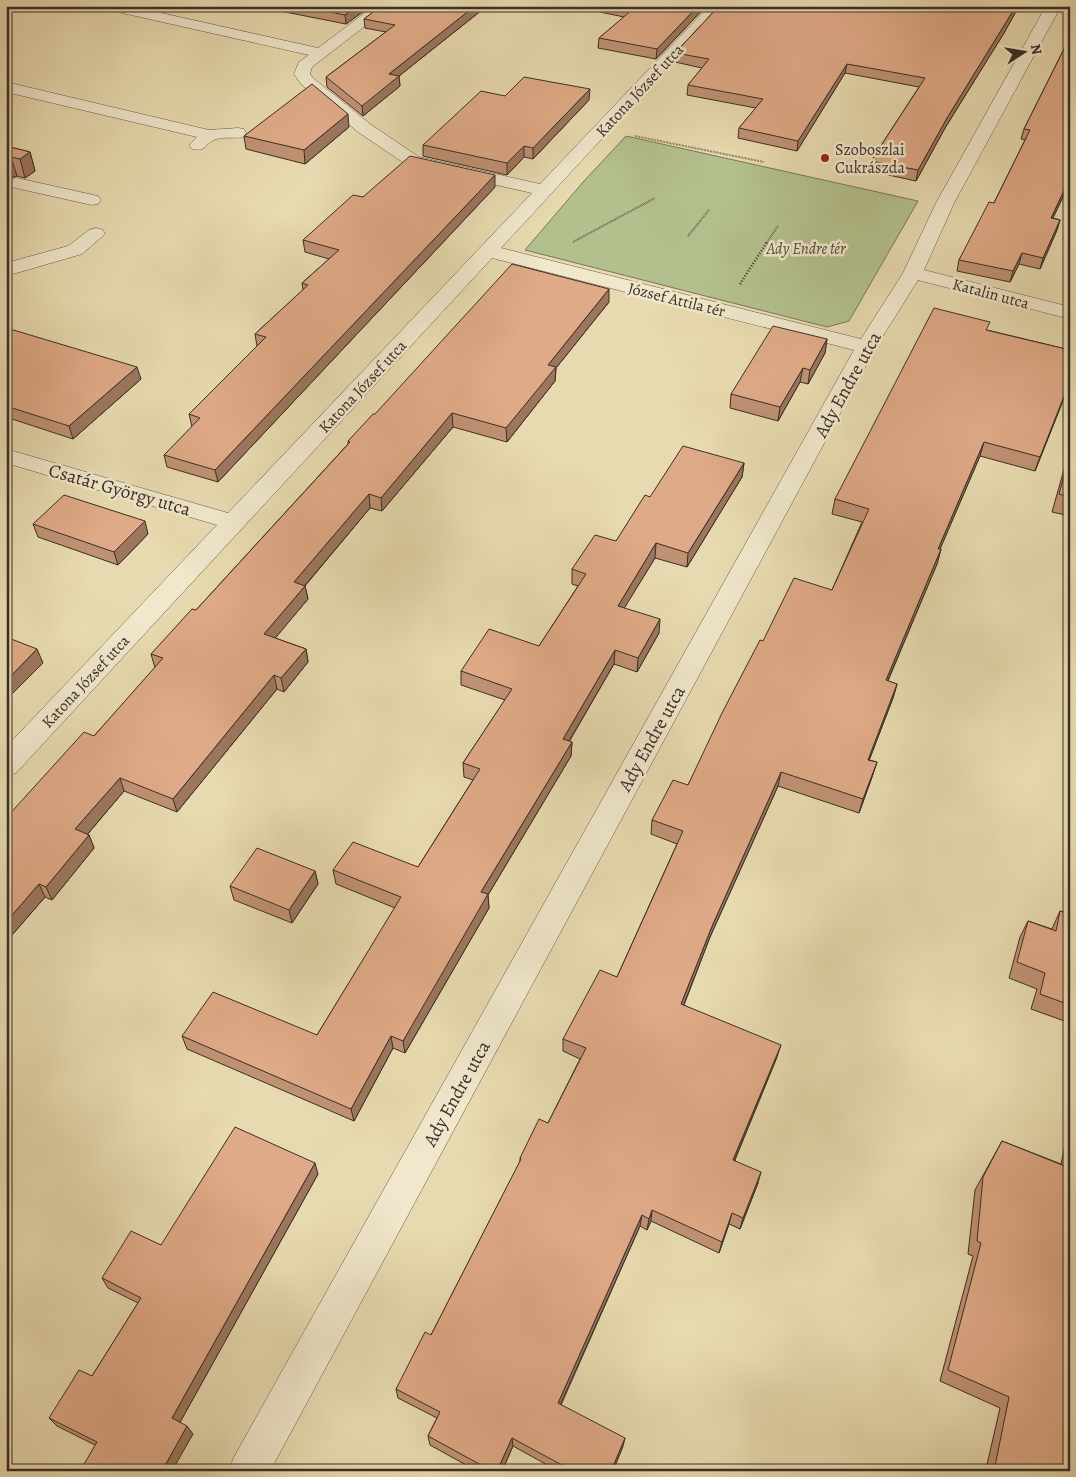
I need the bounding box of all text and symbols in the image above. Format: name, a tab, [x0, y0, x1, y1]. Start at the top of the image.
north arrow	[998, 28, 1048, 78]
street label: Katona József utca	[591, 39, 689, 142]
text: N	[1026, 42, 1047, 56]
place label: Szoboszlai Cukrászda	[835, 139, 905, 179]
marker: Szoboszlai Cukrászda	[819, 152, 831, 164]
park label: Ady Endre tér	[765, 238, 846, 260]
street label: Katalin utca	[950, 273, 1032, 315]
street label: József Attila tér	[626, 277, 728, 323]
street label: Ady Endre utca	[808, 327, 888, 443]
street label: Katona József utca	[314, 335, 412, 438]
street label: Csatár György utca	[46, 457, 194, 523]
street label: Katona József utca	[37, 630, 135, 733]
street label: Ady Endre utca	[612, 681, 692, 797]
street label: Ady Endre utca	[417, 1036, 497, 1152]

